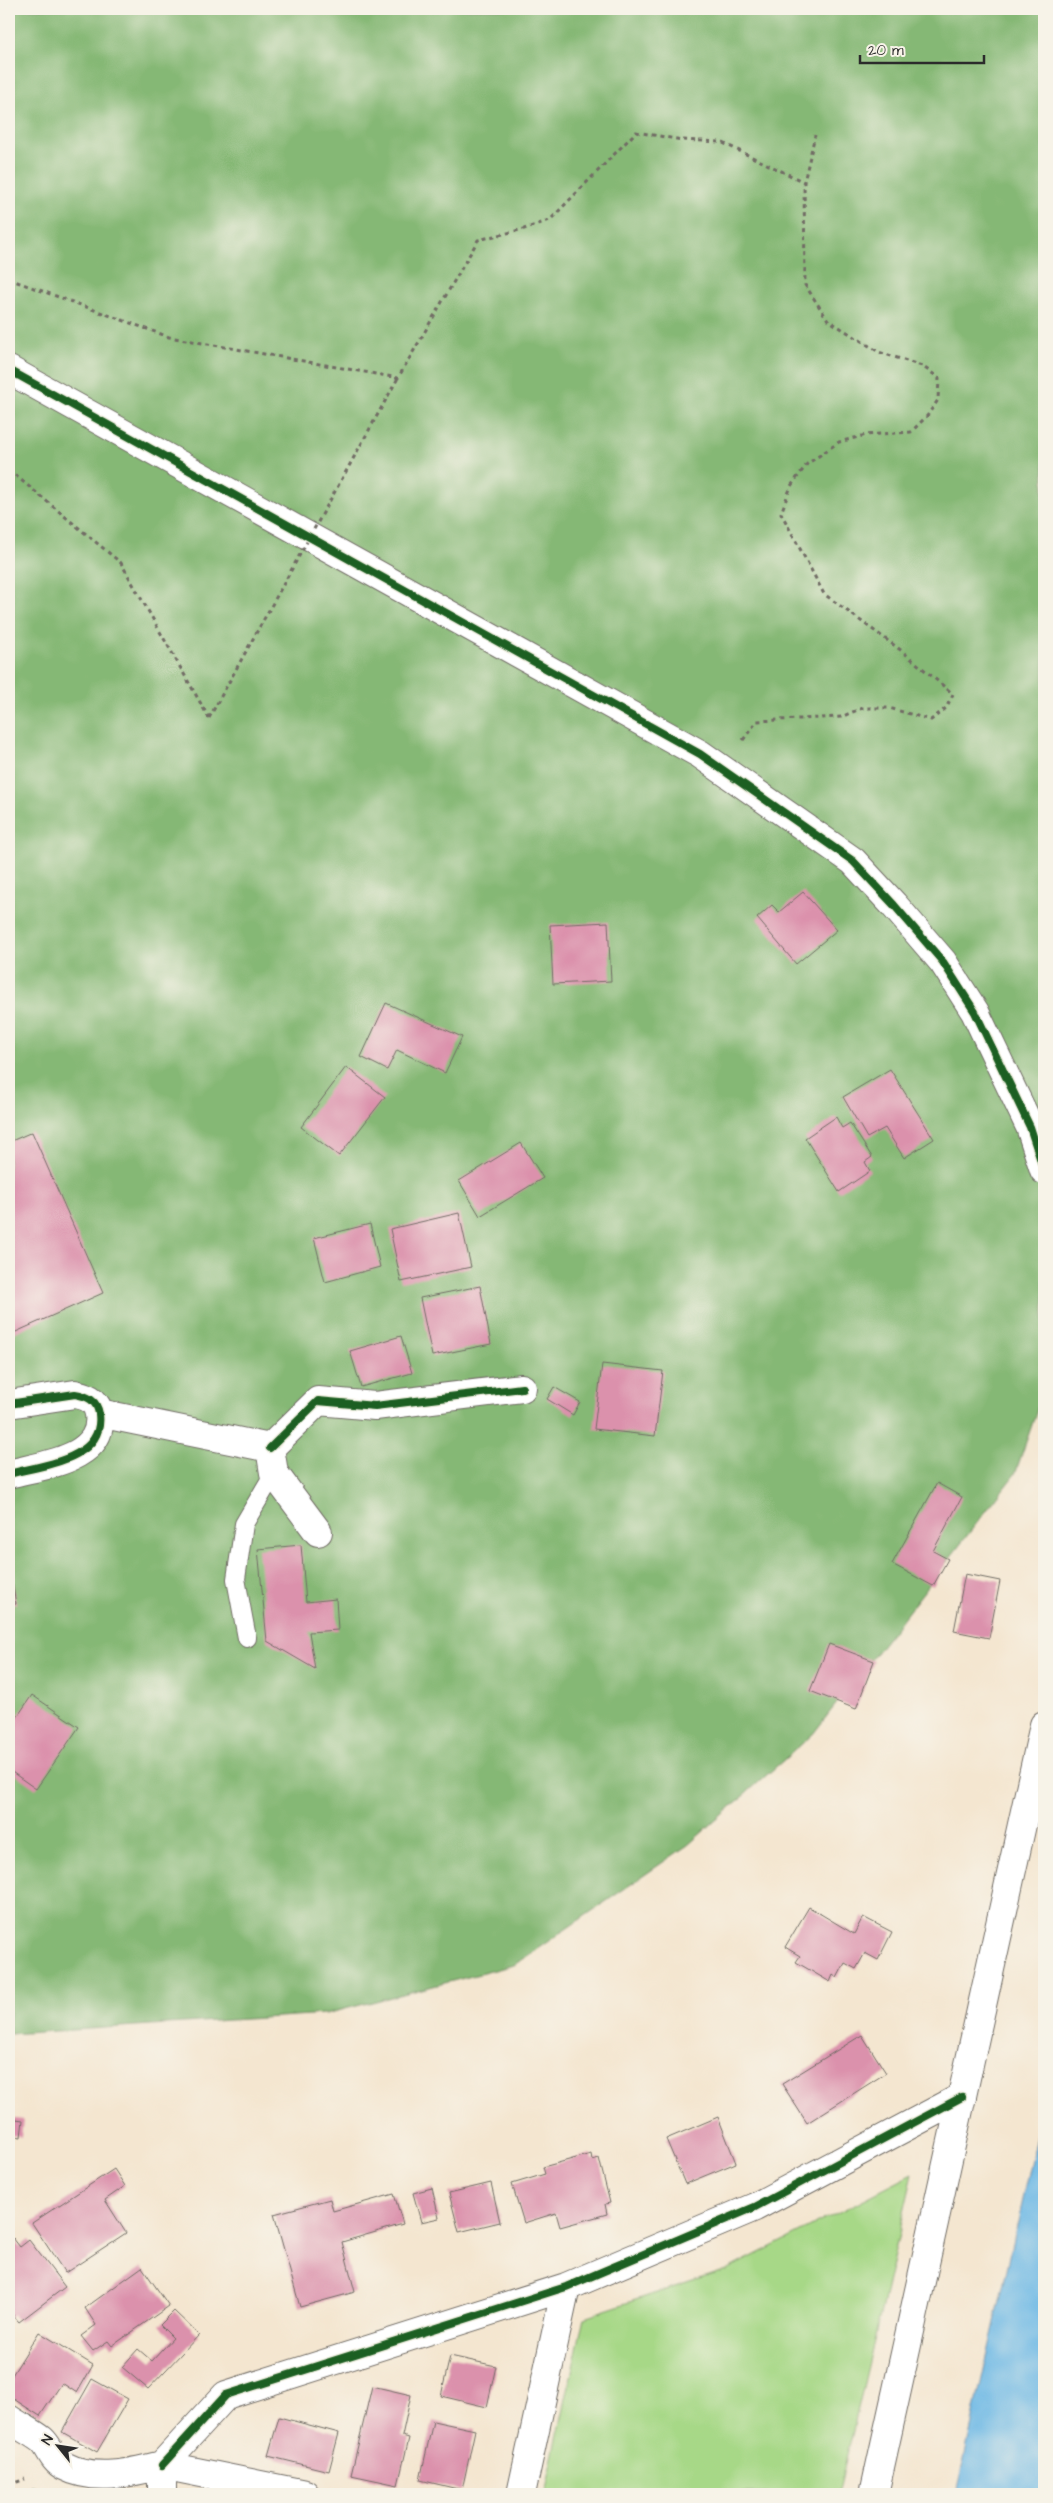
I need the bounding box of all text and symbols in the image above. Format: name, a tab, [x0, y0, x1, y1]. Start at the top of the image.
scale bar	[860, 32, 984, 64]
text: 20 m	[868, 40, 904, 61]
north arrow	[32, 2420, 82, 2470]
text: N	[37, 2431, 59, 2449]

